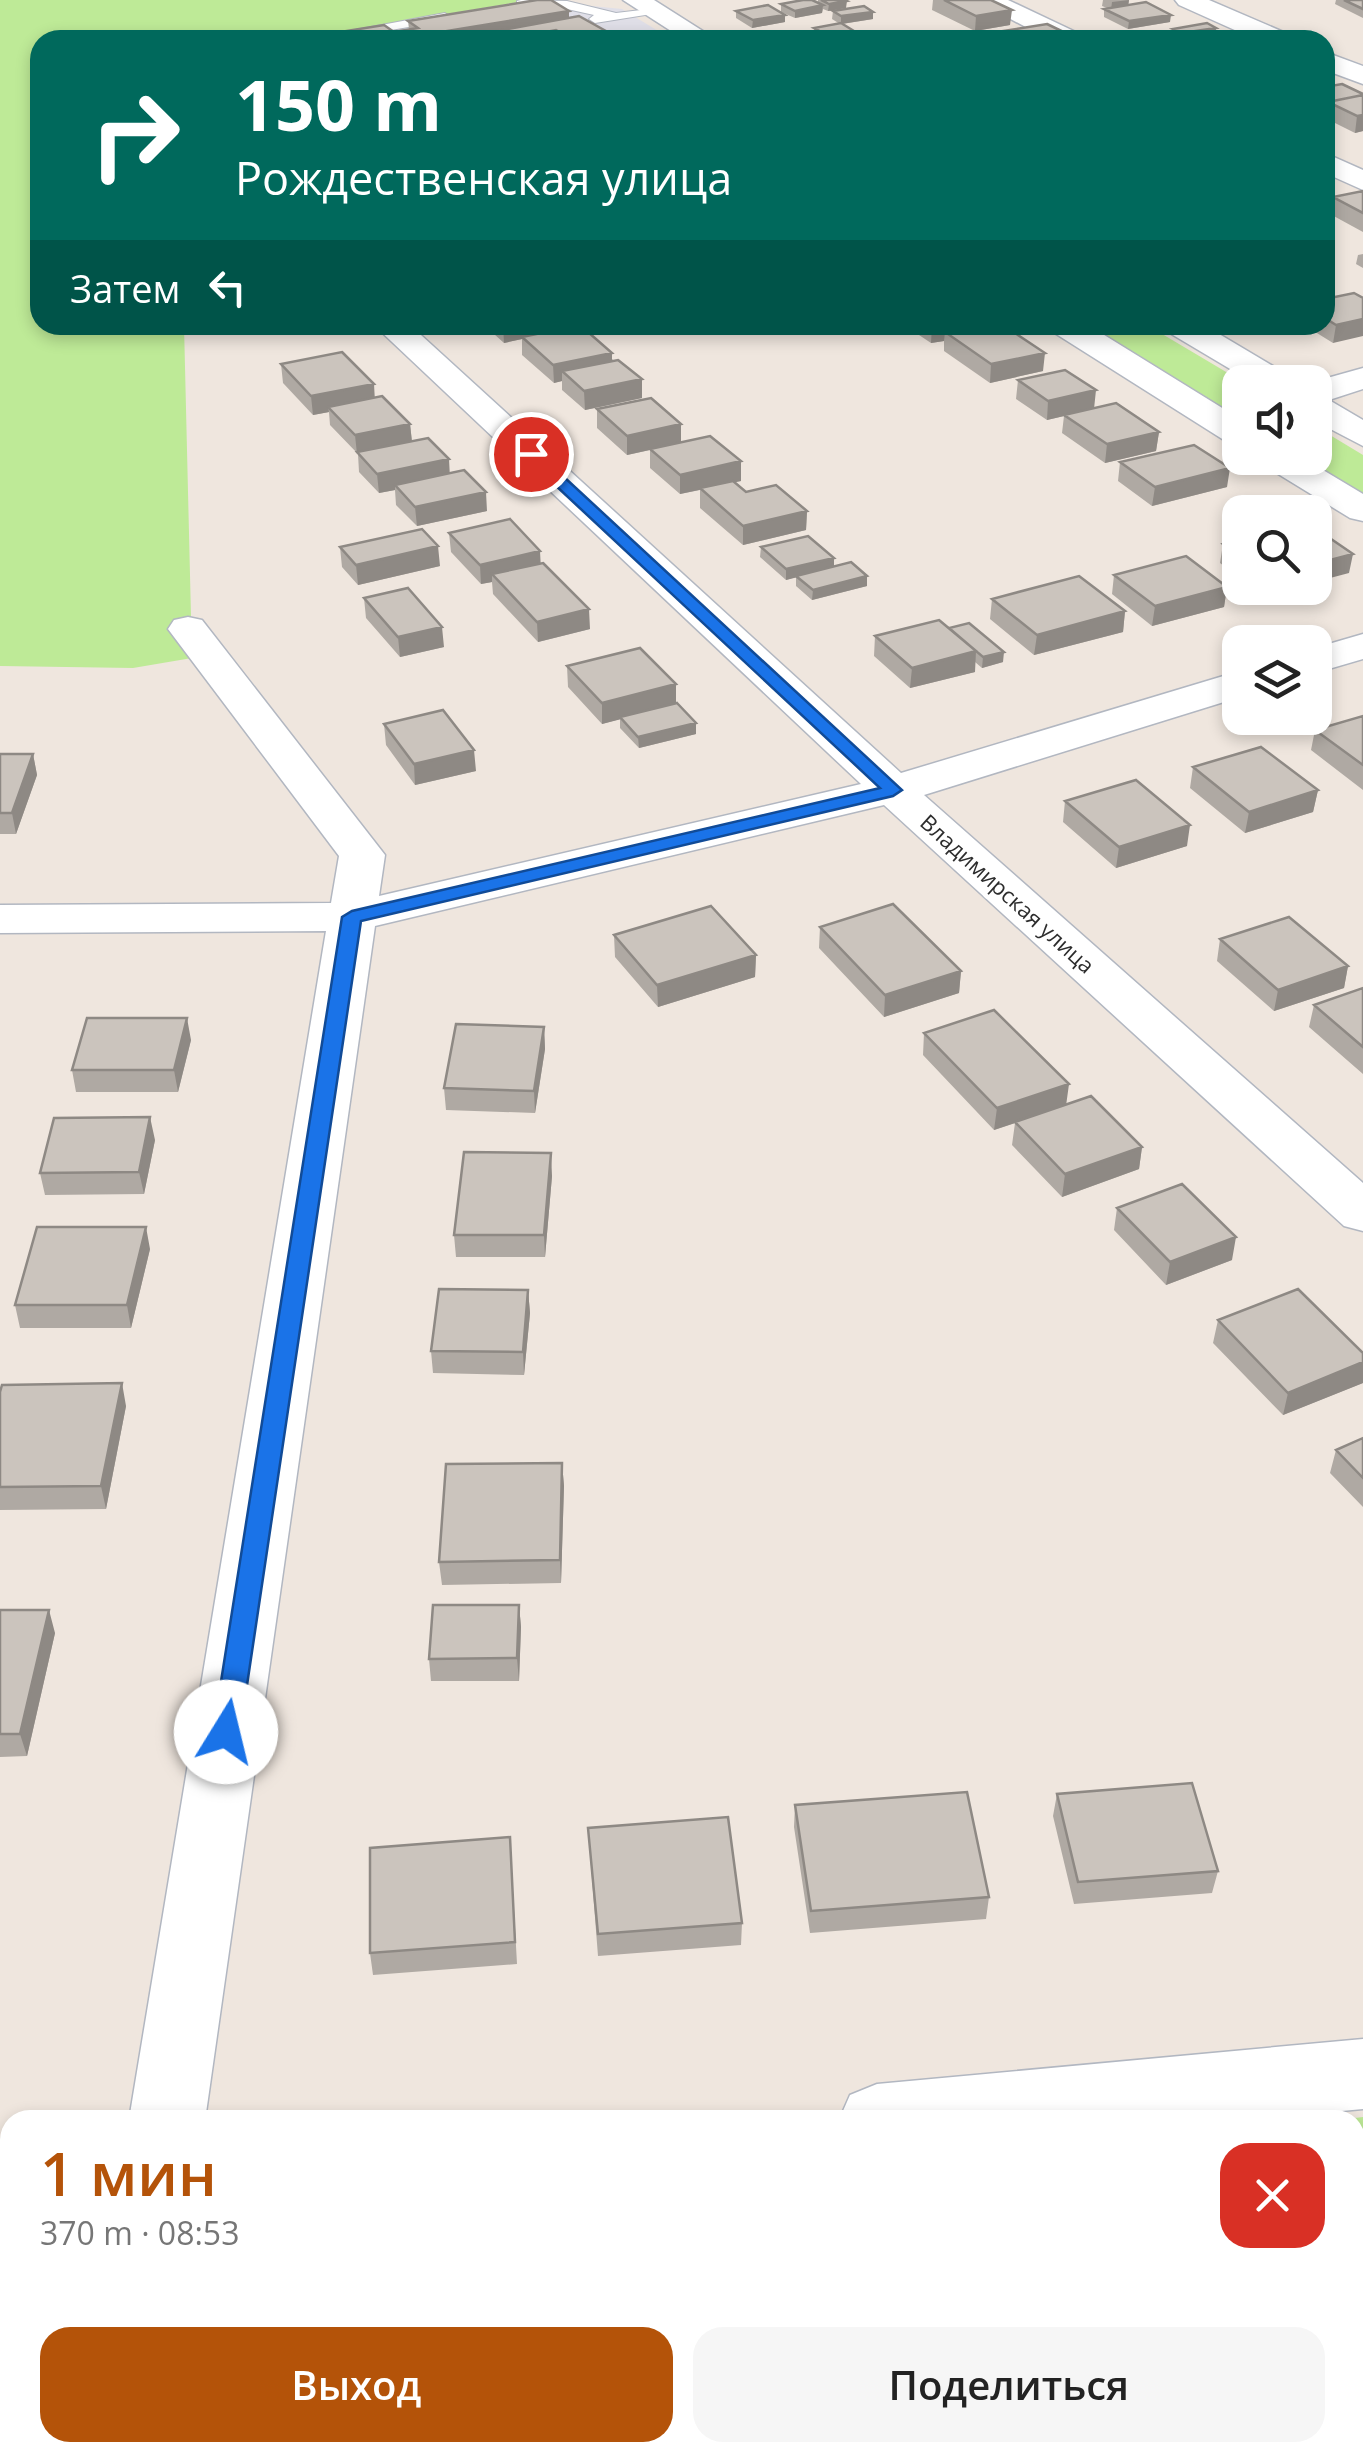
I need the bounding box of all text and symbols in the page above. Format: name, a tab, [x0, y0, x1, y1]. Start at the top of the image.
text: 150 m	[235, 56, 442, 152]
icon: right	[70, 70, 200, 200]
text: Рождественская улица	[235, 147, 732, 208]
icon: left	[200, 260, 255, 315]
text: Затем	[70, 262, 180, 314]
map controls	[1222, 365, 1332, 735]
button: sound	[1222, 365, 1332, 475]
pin	[489, 412, 574, 497]
icon: arrive	[504, 427, 559, 482]
button: search	[1222, 495, 1332, 605]
button: layers	[1222, 625, 1332, 735]
street label: Владимирская улица	[914, 807, 1102, 979]
position arrow	[174, 1680, 278, 1784]
text: 1 мин	[40, 2132, 217, 2214]
button: close	[1220, 2143, 1325, 2248]
text: 370 m · 08:53	[40, 2211, 239, 2254]
button: Выход	[40, 2327, 673, 2442]
button: Поделиться	[693, 2327, 1325, 2442]

